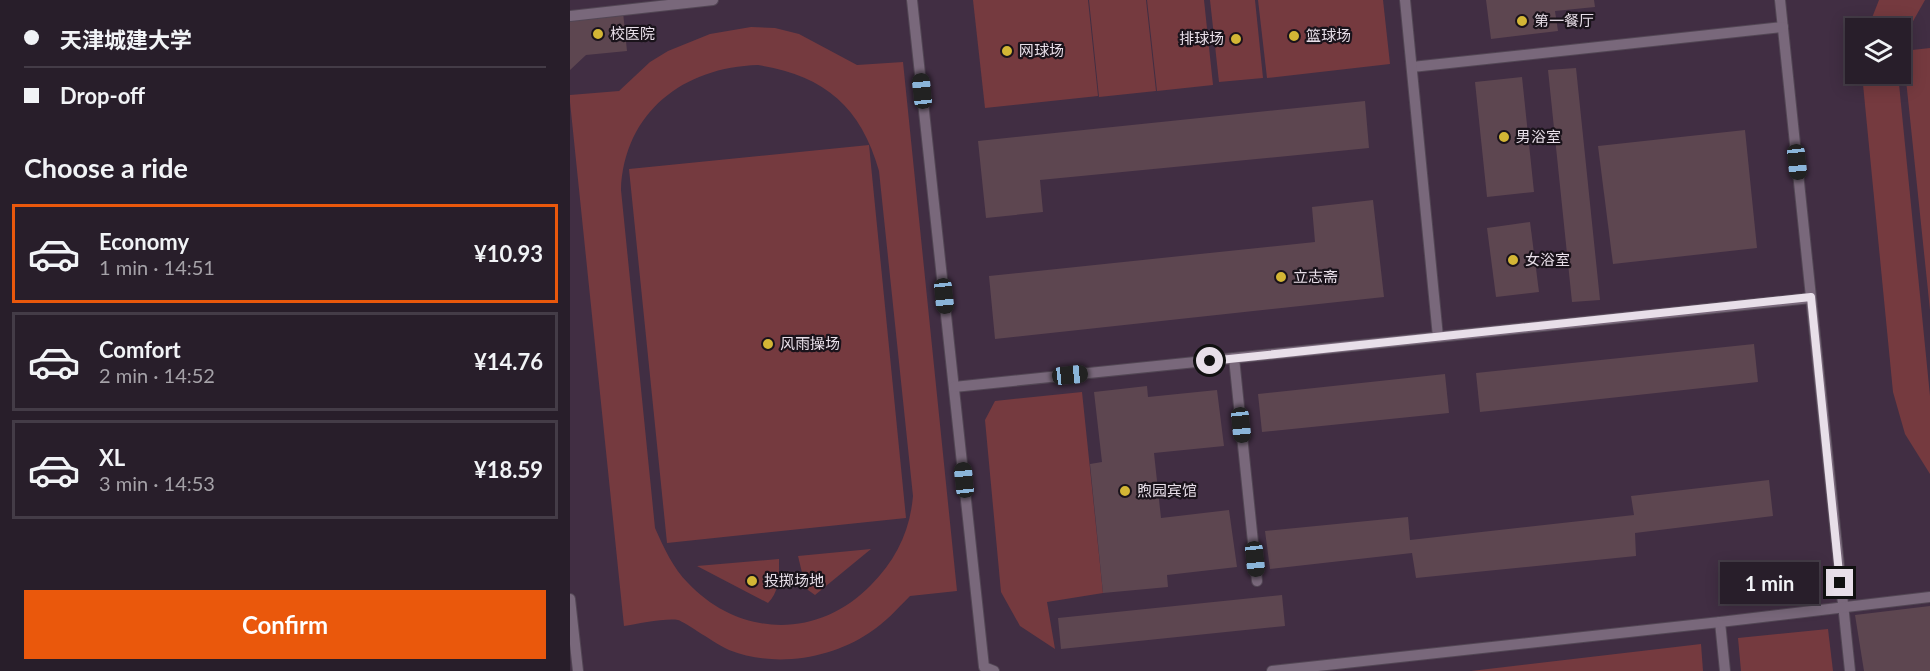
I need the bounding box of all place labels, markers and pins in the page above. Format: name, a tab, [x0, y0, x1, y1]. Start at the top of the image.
place label: 第一餐厅	[1534, 11, 1594, 29]
marker: 第一餐厅	[1515, 14, 1529, 28]
place label: 校医院	[610, 24, 655, 42]
place label: 篮球场	[1306, 26, 1351, 44]
marker: 校医院	[591, 27, 605, 41]
place label: 排球场	[1179, 29, 1224, 47]
marker: 篮球场	[1287, 29, 1301, 43]
marker: 排球场	[1229, 32, 1243, 46]
place label: 网球场	[1019, 41, 1064, 59]
marker: 网球场	[1000, 44, 1014, 58]
place label: 男浴室	[1516, 127, 1561, 145]
marker: 男浴室	[1497, 130, 1511, 144]
place label: 女浴室	[1525, 250, 1570, 268]
marker: 女浴室	[1506, 253, 1520, 267]
place label: 立志斋	[1293, 267, 1338, 285]
marker: 立志斋	[1274, 270, 1288, 284]
place label: 风雨操场	[780, 334, 840, 352]
marker: 风雨操场	[761, 337, 775, 351]
place label: 煦园宾馆	[1137, 481, 1197, 499]
marker: 煦园宾馆	[1118, 484, 1132, 498]
place label: 投掷场地	[764, 571, 824, 589]
marker: 投掷场地	[745, 574, 759, 588]

